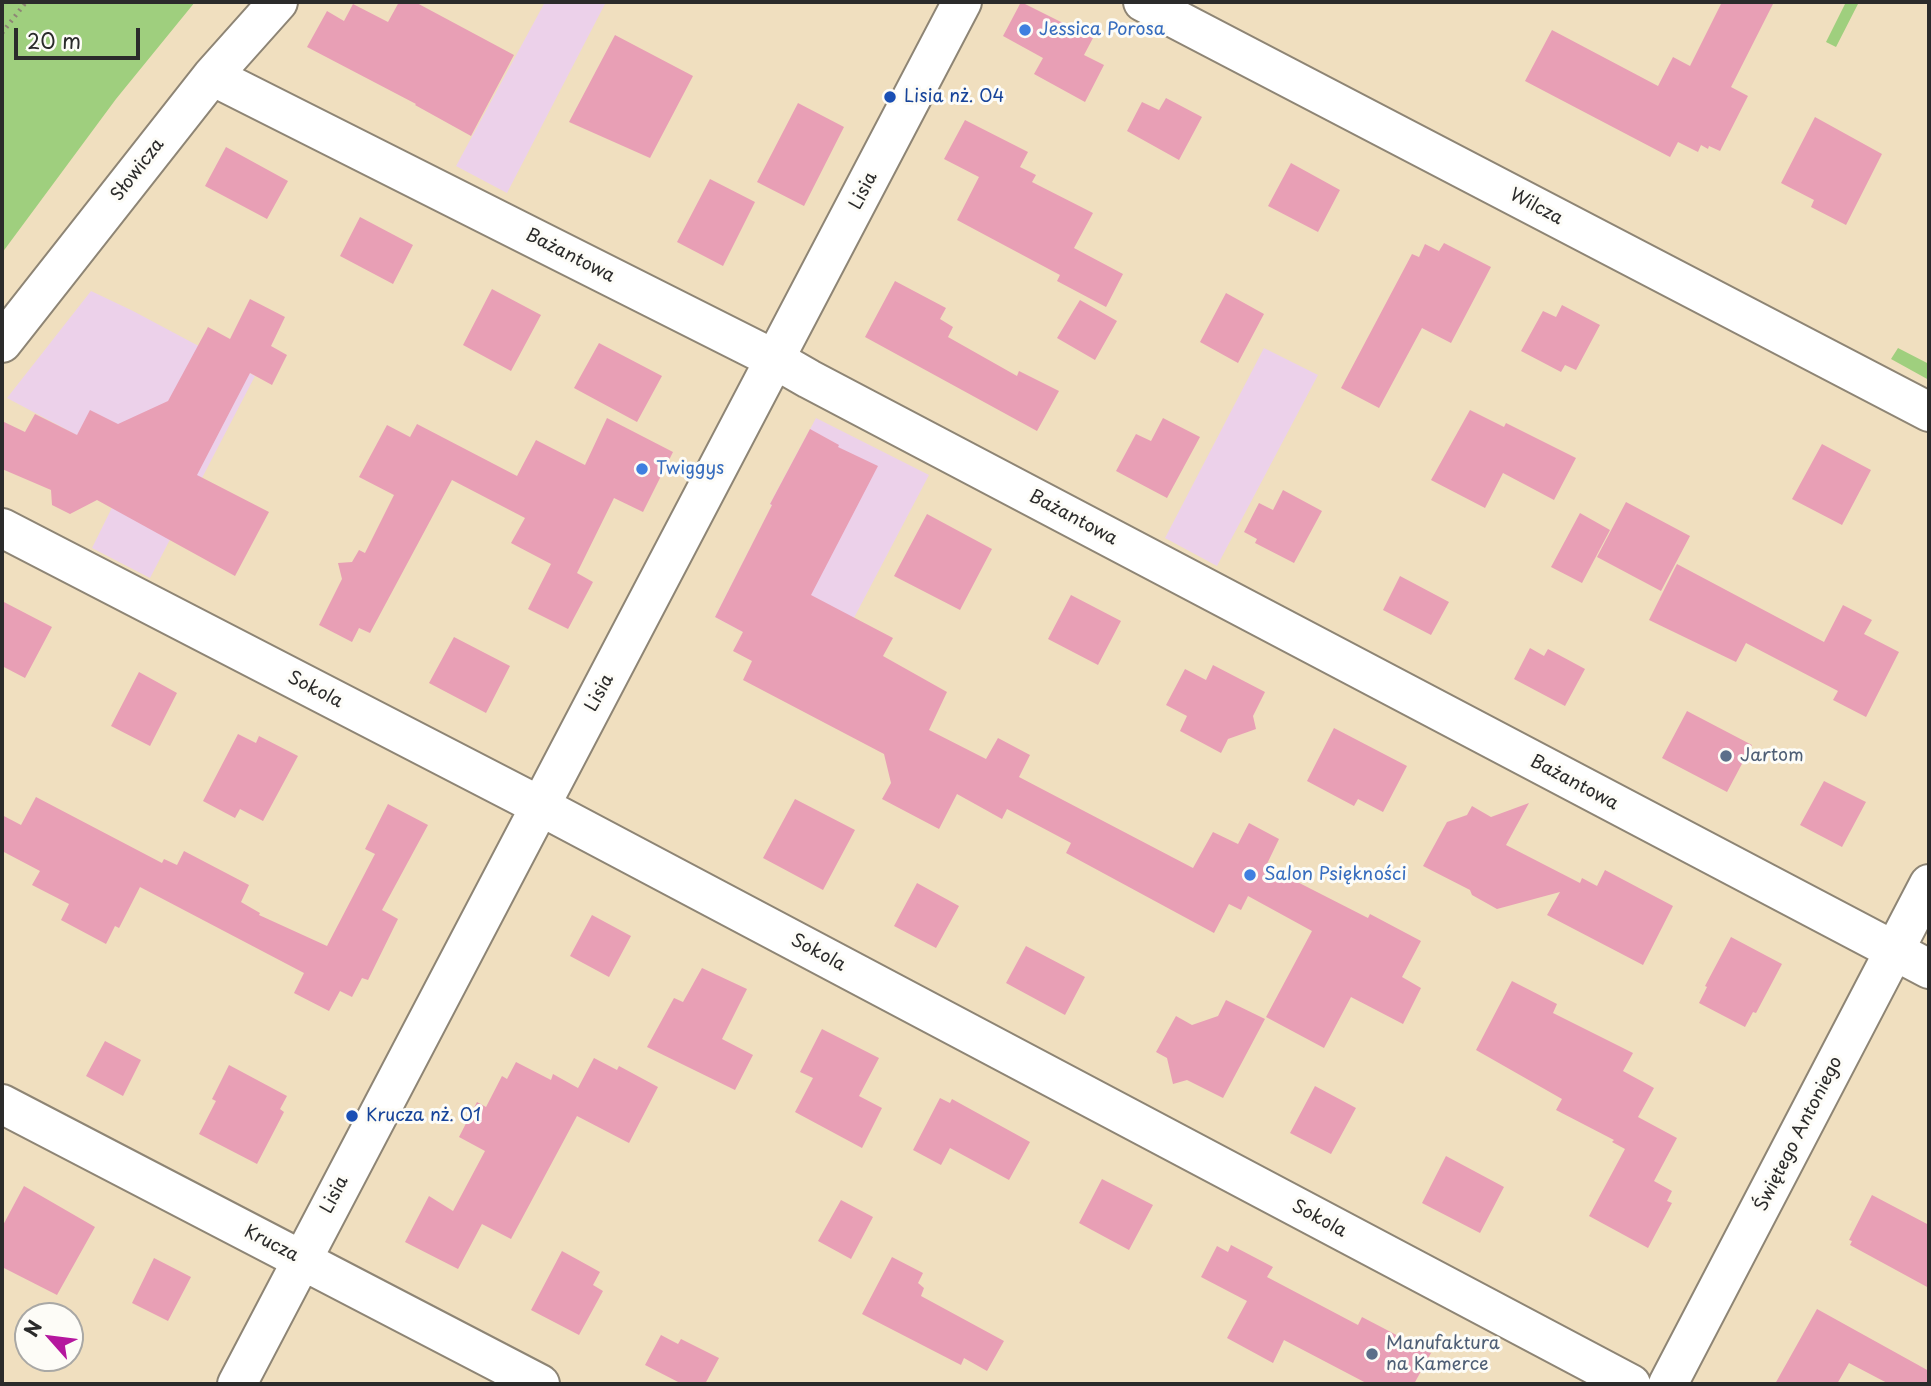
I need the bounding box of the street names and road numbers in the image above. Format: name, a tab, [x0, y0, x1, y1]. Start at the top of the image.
street label: Słowicza	[107, 134, 169, 206]
street label: Lisia	[845, 169, 883, 213]
street label: Wilcza	[1506, 184, 1566, 230]
street label: Bażantowa	[522, 224, 618, 288]
street label: Bażantowa	[1025, 486, 1121, 550]
street label: Sokola	[284, 667, 346, 713]
street label: Lisia	[581, 671, 619, 715]
street label: Bażantowa	[1526, 751, 1622, 815]
street label: Sokola	[787, 930, 849, 976]
street label: Świętego Antoniego	[1751, 1053, 1847, 1215]
street label: Lisia	[316, 1173, 354, 1217]
street label: Sokola	[1288, 1196, 1350, 1242]
street label: Krucza	[240, 1221, 302, 1267]

